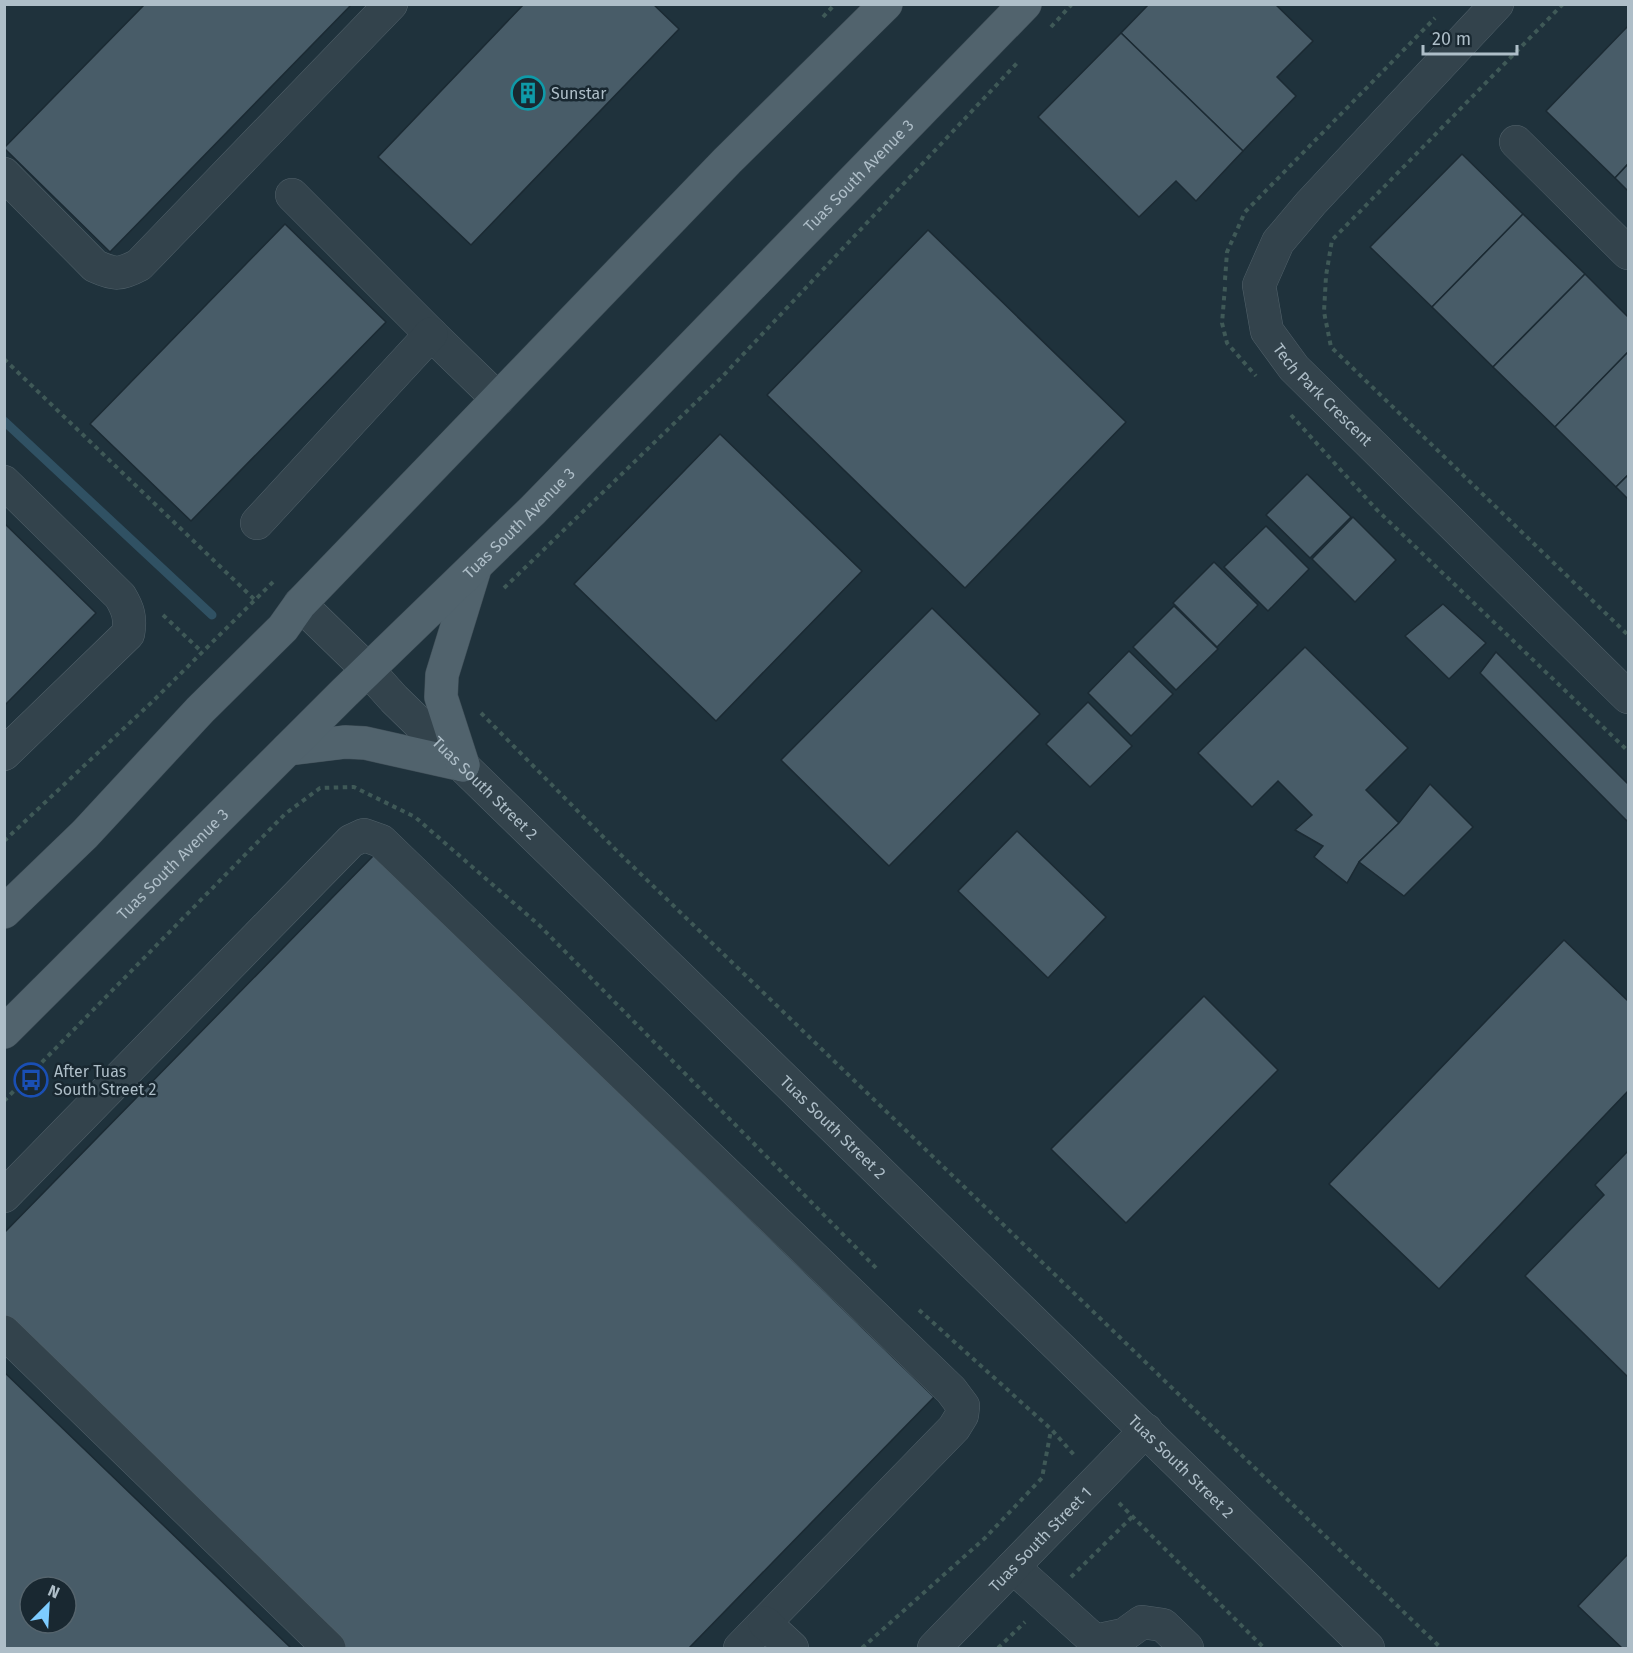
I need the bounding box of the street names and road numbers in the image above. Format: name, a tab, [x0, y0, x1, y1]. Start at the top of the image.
street label: Tuas South Avenue 3	[800, 115, 918, 236]
street label: Tech Park Crescent	[1269, 340, 1376, 450]
street label: Tuas South Avenue 3	[459, 464, 579, 583]
street label: Tuas South Street 2	[428, 733, 542, 844]
street label: Tuas South Avenue 3	[113, 805, 233, 924]
street label: Tuas South Street 2	[776, 1072, 890, 1183]
street label: Tuas South Street 2	[1124, 1411, 1238, 1522]
street label: Tuas South Street 1	[985, 1483, 1095, 1596]

